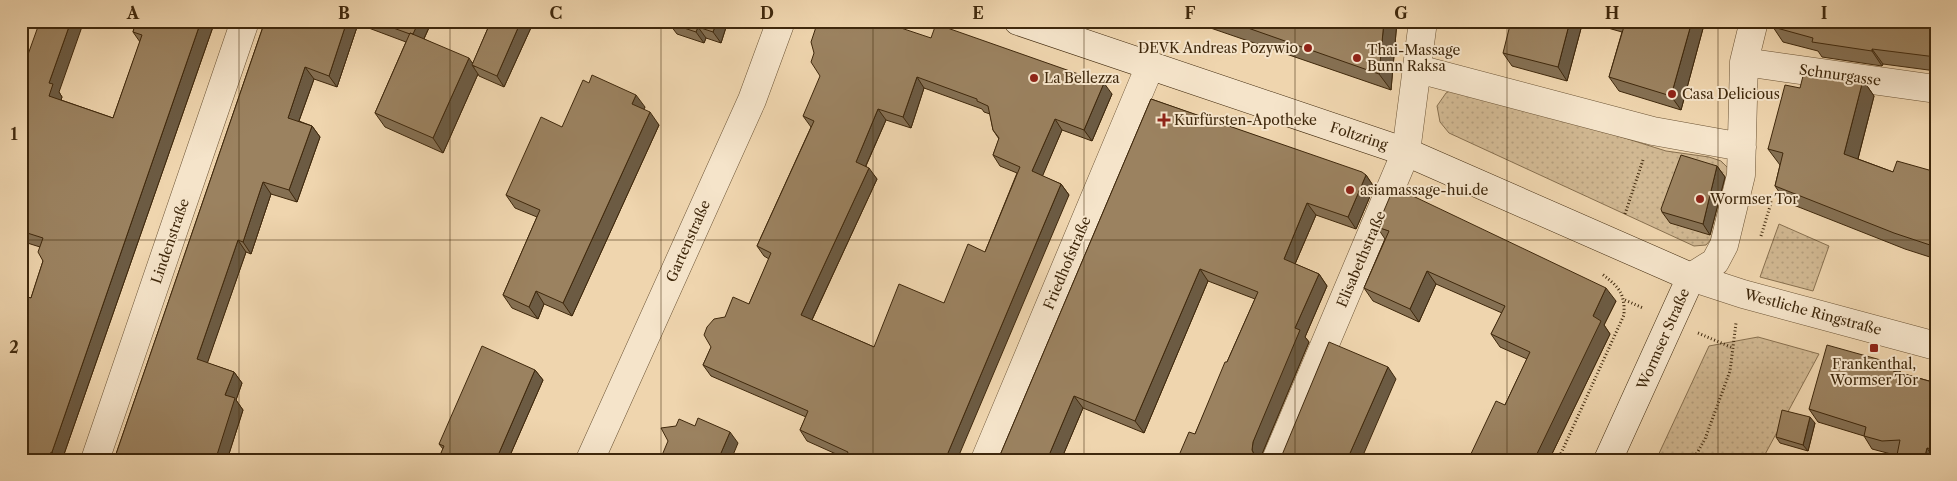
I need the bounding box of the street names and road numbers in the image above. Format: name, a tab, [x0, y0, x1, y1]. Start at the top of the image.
street label: Schnurgasse	[1798, 60, 1882, 90]
street label: Foltzring	[1328, 118, 1391, 154]
street label: Lindenstraße	[147, 196, 193, 286]
street label: Gartenstraße	[662, 197, 714, 285]
street label: Elisabethstraße	[1333, 208, 1390, 310]
street label: Friedhofstraße	[1039, 213, 1095, 312]
street label: Wormser Straße	[1632, 285, 1693, 393]
street label: Westliche Ringstraße	[1741, 285, 1884, 339]

